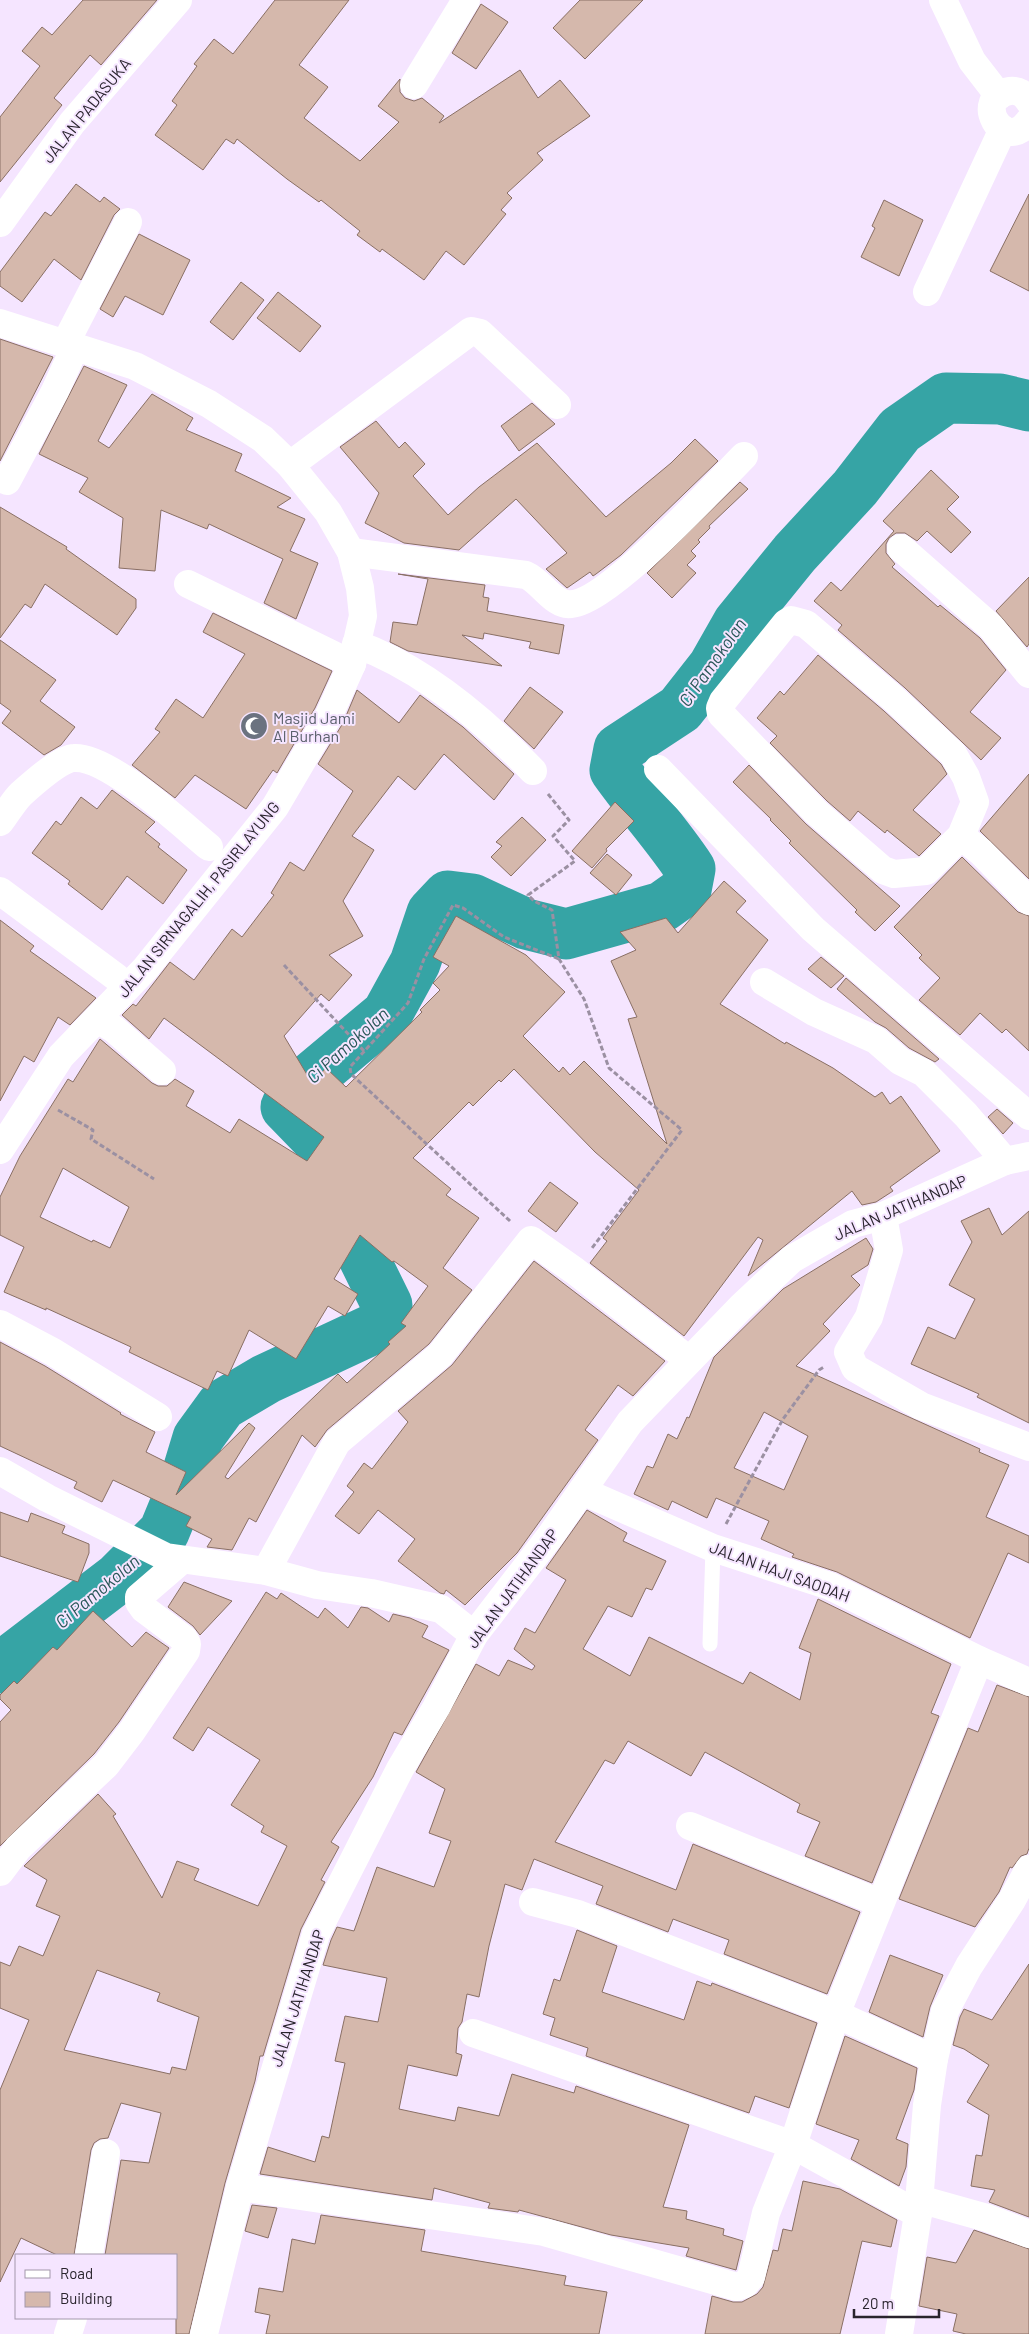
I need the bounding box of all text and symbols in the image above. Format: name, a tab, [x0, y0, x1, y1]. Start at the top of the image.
street label: JALAN PADASUKA	[38, 54, 134, 166]
water label: Ci Pamokolan	[673, 614, 751, 710]
place label: Masjid Jami Al Burhan	[273, 708, 355, 745]
mosque icon: Masjid Jami Al Burhan	[239, 711, 269, 741]
street label: JALAN SIRNAGALIH, PASIRLAYUNG	[113, 797, 283, 1001]
water label: Ci Pamokolan	[301, 1002, 393, 1088]
street label: JALAN JATIHANDAP	[831, 1170, 969, 1244]
street label: JALAN JATIHANDAP	[462, 1525, 562, 1651]
street label: JALAN HAJI SAODAH	[707, 1537, 853, 1605]
water label: Ci Pamokolan	[50, 1549, 144, 1633]
street label: JALAN JATIHANDAP	[266, 1927, 328, 2069]
legend	[15, 2254, 178, 2319]
text: Road	[60, 2264, 93, 2282]
scale bar	[854, 2286, 939, 2318]
text: Building	[60, 2289, 113, 2307]
text: 20 m	[862, 2294, 894, 2312]

